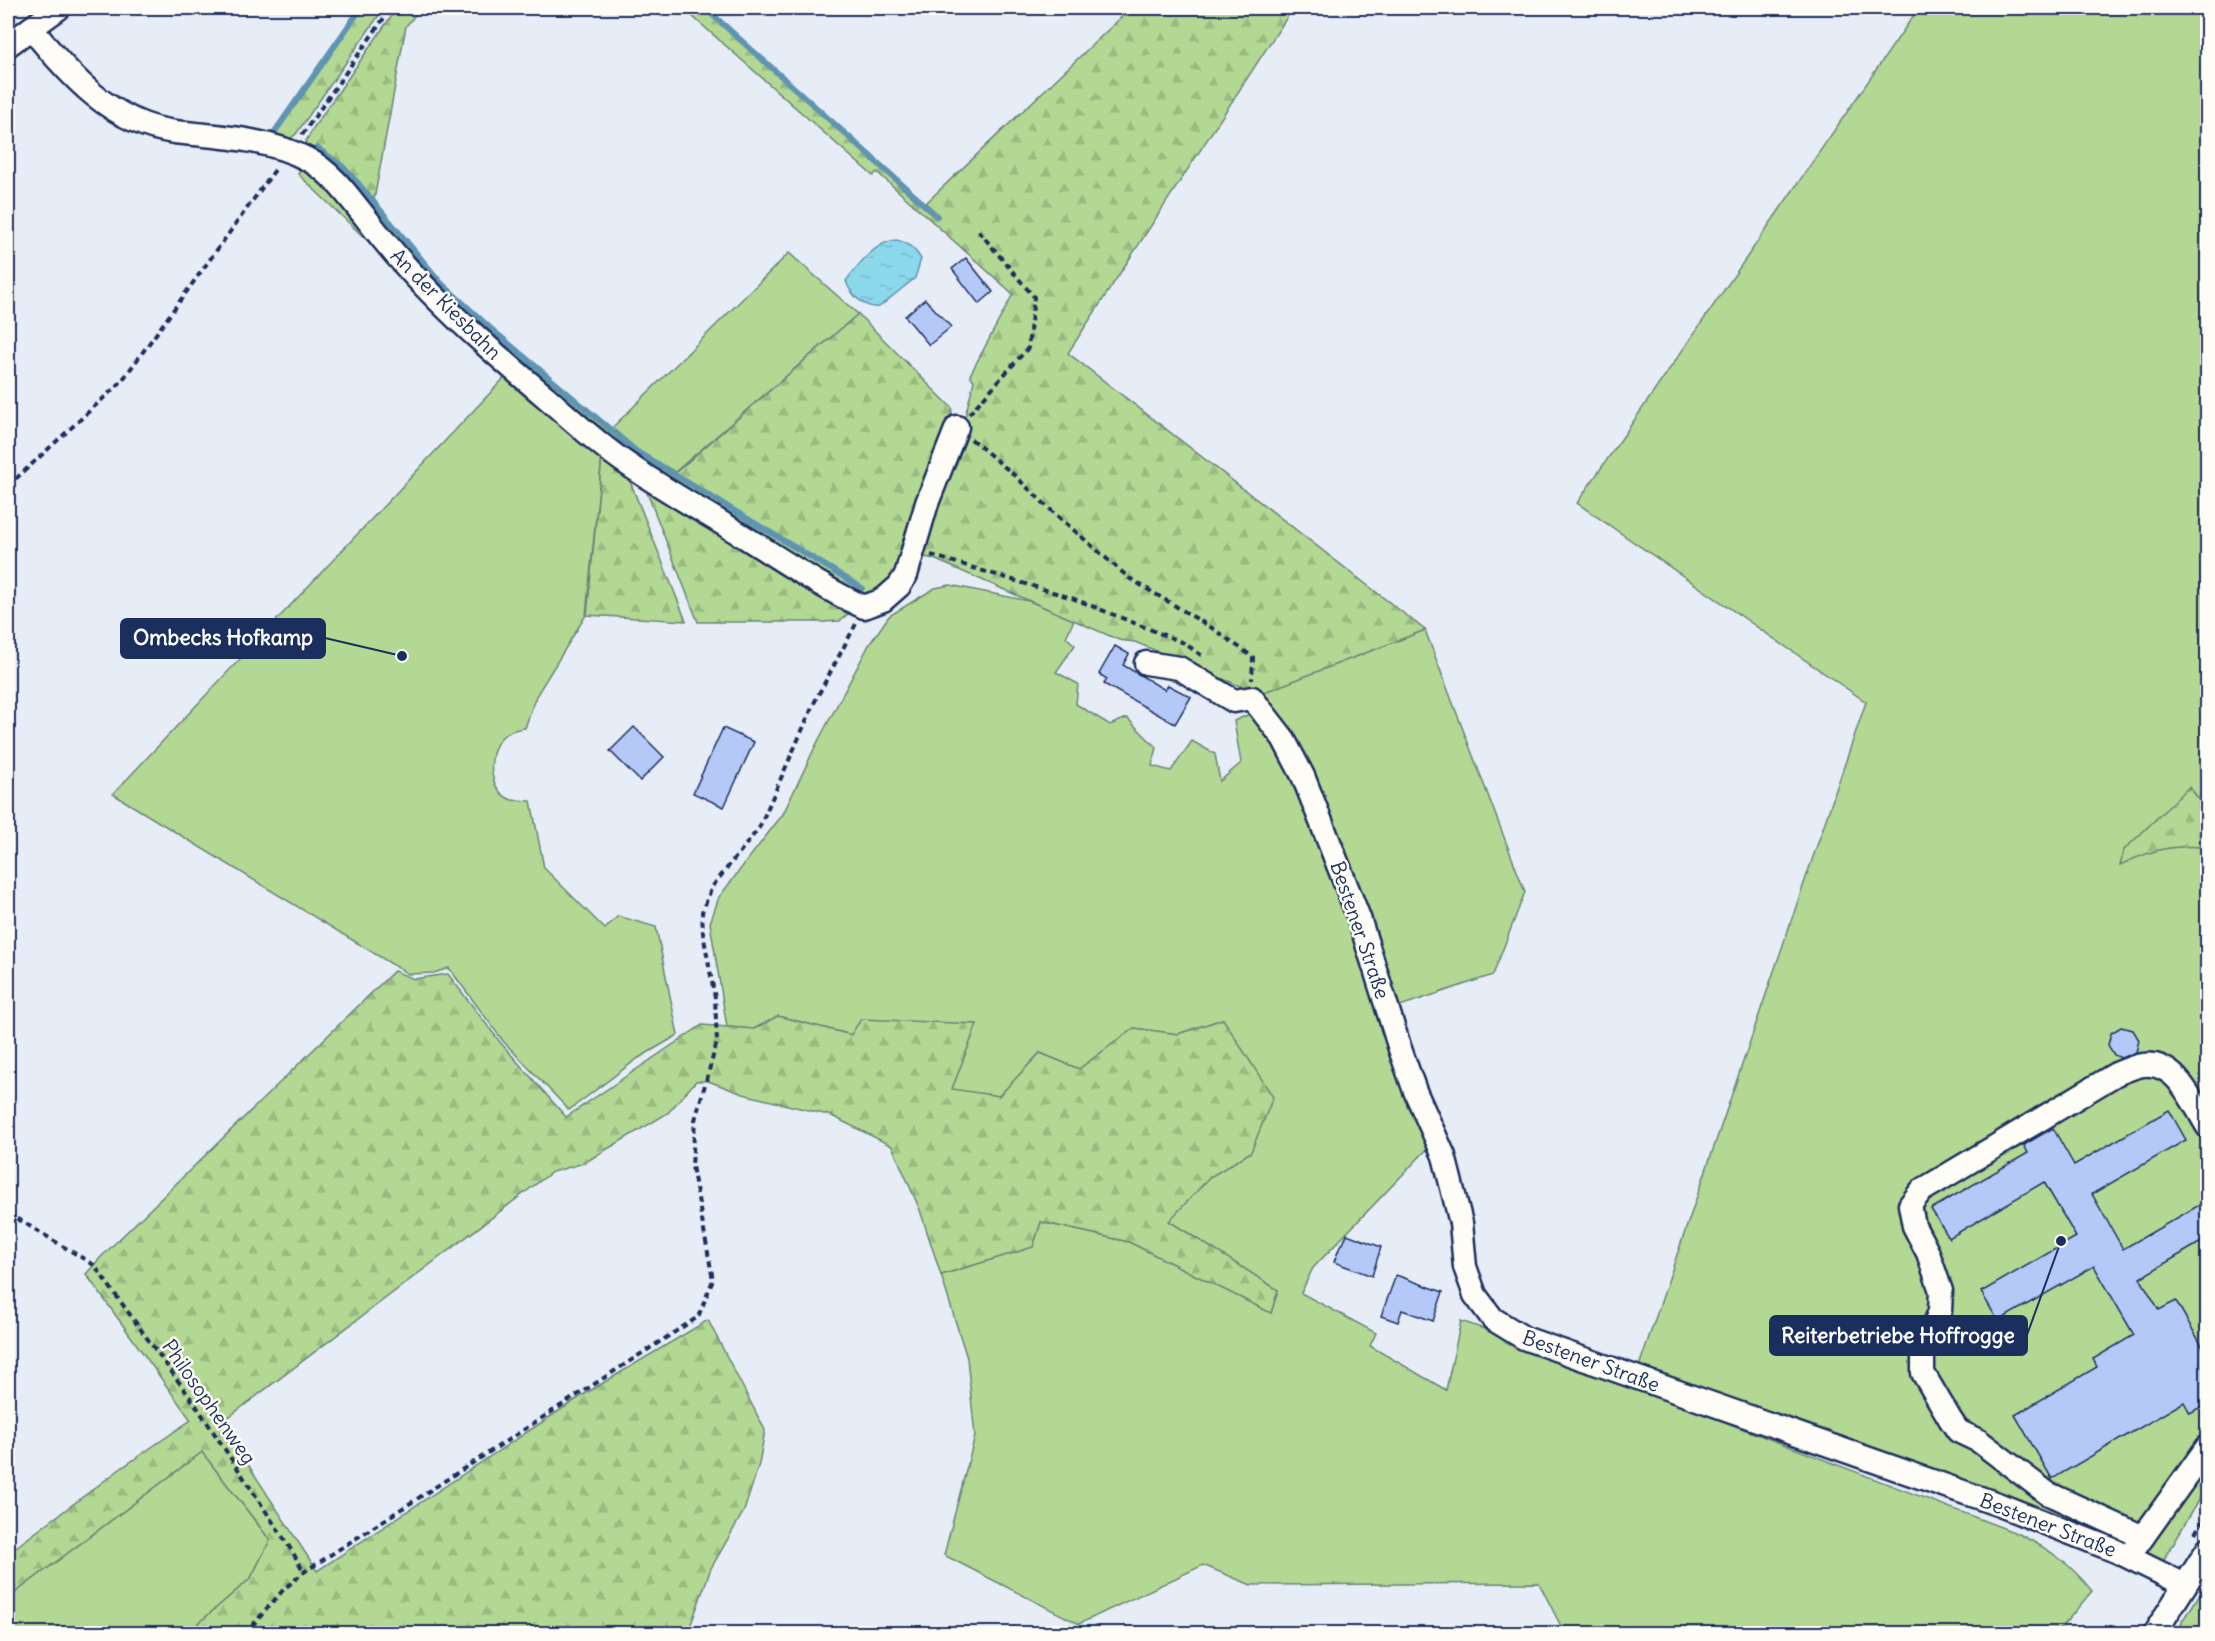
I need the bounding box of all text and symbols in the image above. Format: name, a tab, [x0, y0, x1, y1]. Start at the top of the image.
street label: An der Kiesbahn	[386, 243, 507, 364]
callout: Ombecks Hofkamp	[121, 619, 325, 658]
text: Ombecks Hofkamp	[133, 624, 313, 651]
street label: Bestener Straße	[1325, 858, 1396, 1002]
callout: Reiterbetriebe Hoffrogge	[1770, 1316, 2027, 1355]
text: Reiterbetriebe Hoffrogge	[1781, 1322, 2015, 1349]
street label: Bestener Straße	[1519, 1324, 1663, 1397]
street label: Philosophenweg	[157, 1334, 262, 1469]
street label: Bestener Straße	[1976, 1487, 2120, 1562]

